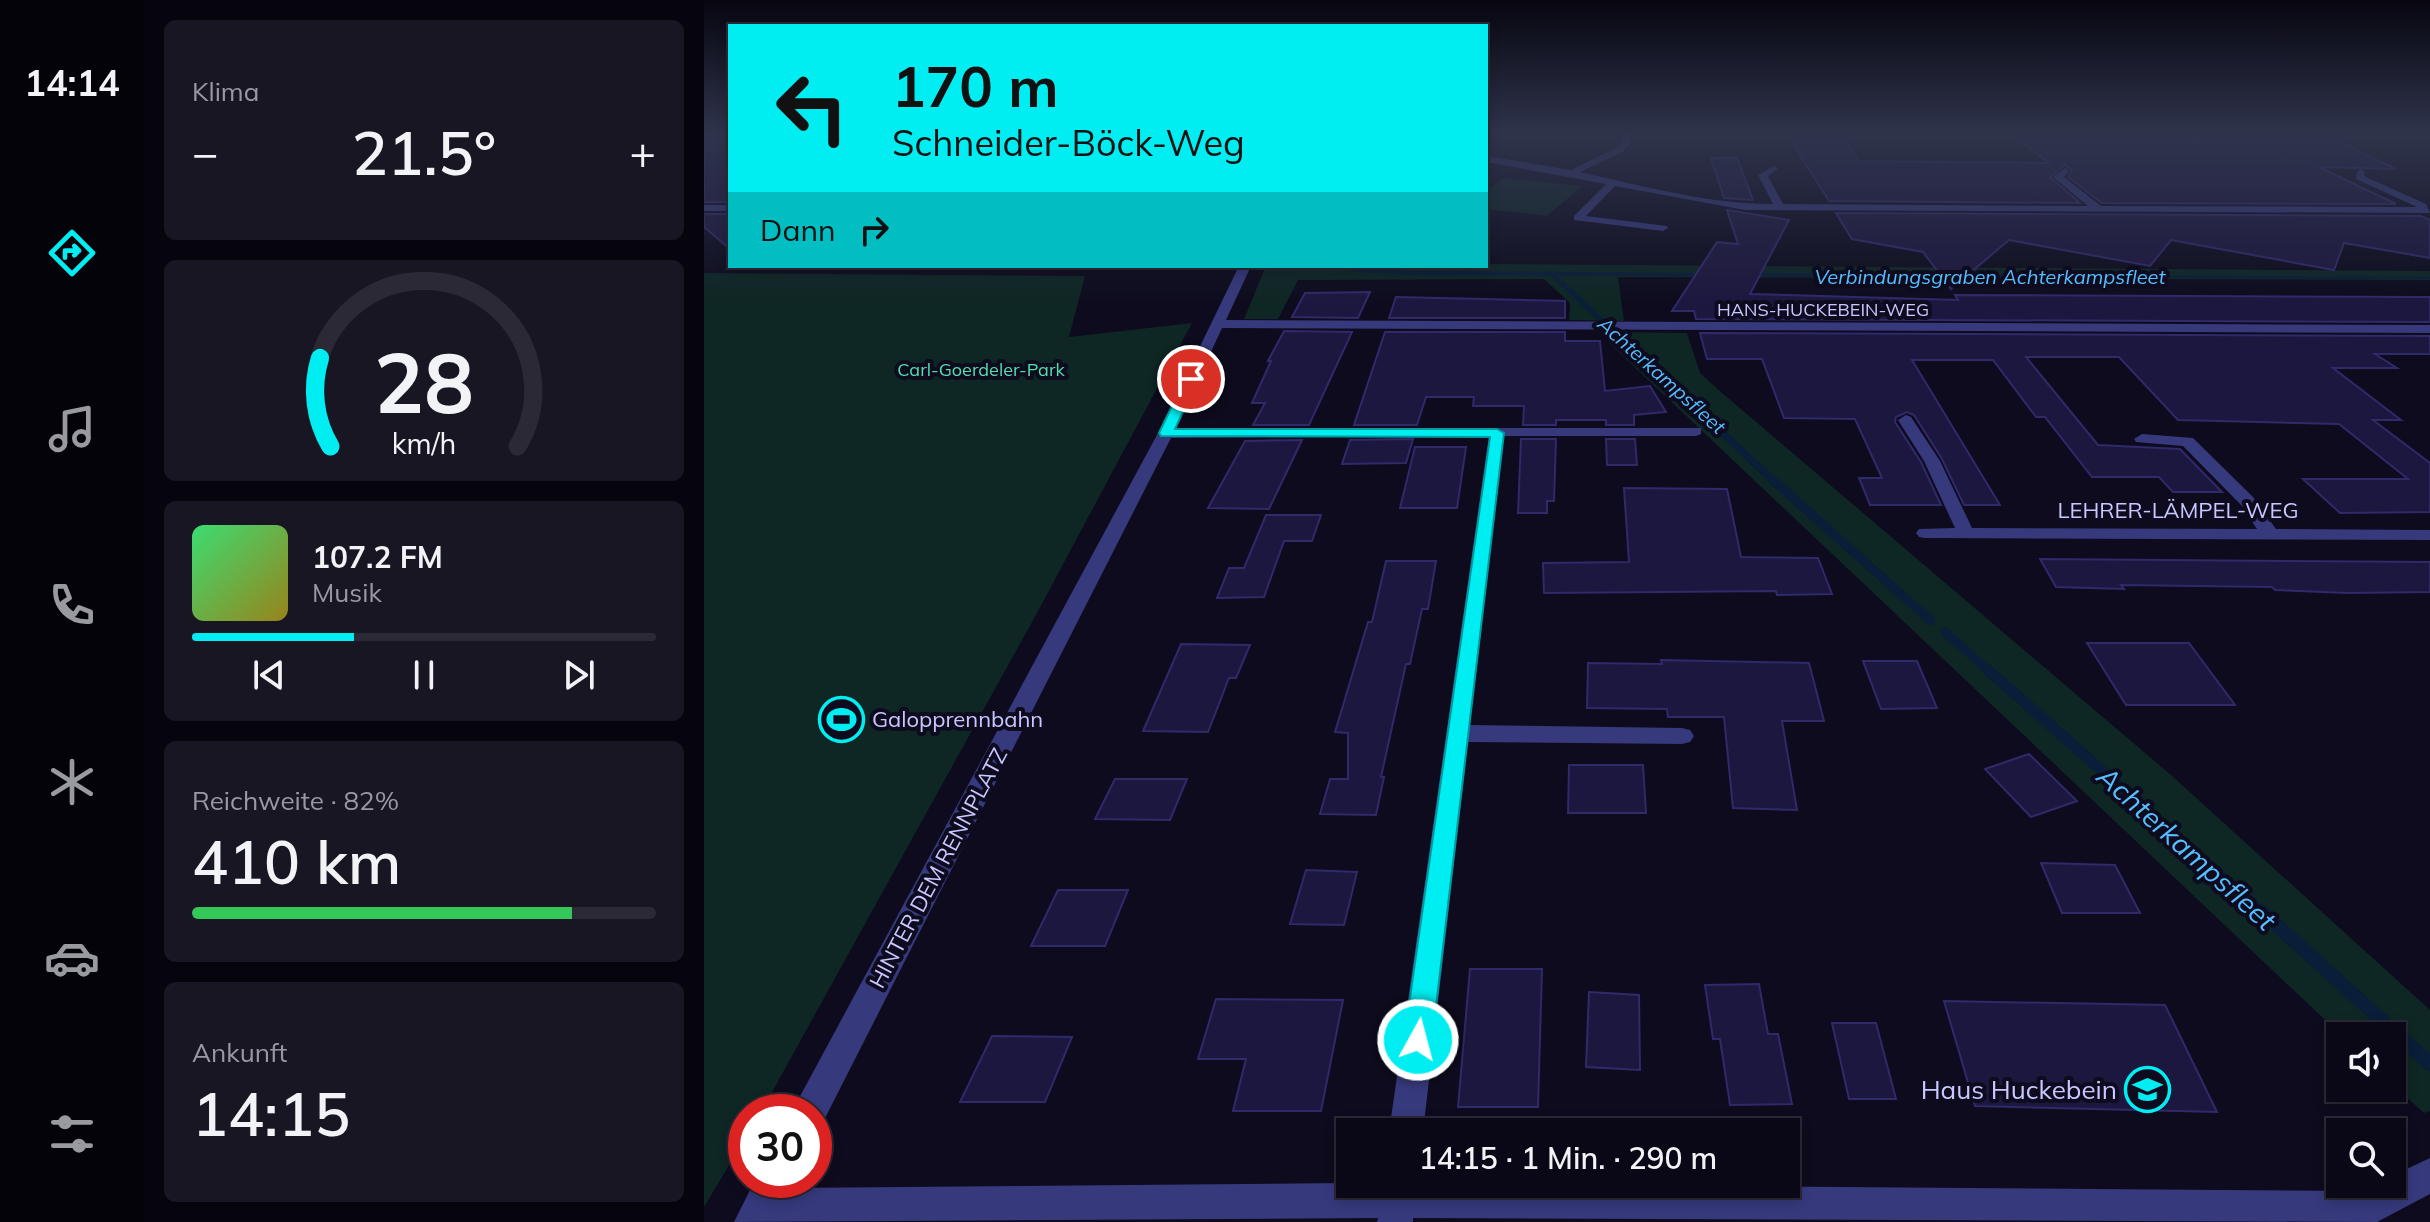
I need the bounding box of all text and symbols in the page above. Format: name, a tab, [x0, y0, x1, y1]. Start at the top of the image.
text: 170 m	[892, 51, 1059, 121]
icon: left	[760, 56, 864, 160]
text: 14:14	[24, 60, 120, 105]
text: Klima	[192, 75, 259, 108]
text: 21.5°	[352, 115, 496, 190]
text: Schneider-Böck-Weg	[892, 120, 1245, 165]
text: −	[192, 125, 218, 180]
text: +	[630, 125, 656, 180]
icon: right	[852, 208, 896, 252]
text: Dann	[760, 211, 836, 249]
icon: directions	[44, 225, 100, 281]
water label: Verbindungsgraben Achterkampsfleet	[1815, 264, 2166, 289]
street label: HANS-HUCKEBEIN-WEG	[1717, 298, 1929, 321]
water label: Achterkampsfleet	[1592, 310, 1732, 440]
text: 28	[374, 328, 474, 433]
pin	[1157, 345, 1225, 413]
icon: arrive	[1169, 357, 1213, 401]
park label: Carl-Goerdeler-Park	[897, 358, 1065, 381]
icon: music	[44, 401, 100, 457]
text: km/h	[392, 425, 456, 461]
street label: LEHRER-LÄMPEL-WEG	[2057, 496, 2299, 524]
text: 107.2 FM	[312, 538, 443, 576]
text: Musik	[312, 576, 382, 609]
icon: phone	[44, 577, 100, 633]
icon: previous	[247, 653, 291, 697]
icon: pause	[402, 653, 446, 697]
icon: next	[557, 653, 601, 697]
sports icon: Galopprennbahn	[817, 695, 865, 743]
place label: Galopprennbahn	[872, 705, 1043, 733]
street label: HINTER DEM RENNPLATZ	[863, 743, 1013, 993]
icon: climate	[44, 754, 100, 810]
water label: Achterkampsfleet	[2090, 758, 2285, 938]
text: Reichweite · 82%	[192, 784, 399, 817]
text: 410 km	[192, 824, 401, 899]
icon: car	[44, 930, 100, 986]
position arrow	[1376, 998, 1460, 1082]
map controls	[2326, 1022, 2406, 1198]
button: sound	[2326, 1022, 2406, 1102]
text: Ankunft	[192, 1036, 287, 1069]
school or university icon: Haus Huckebein	[2124, 1065, 2172, 1113]
place label: Haus Huckebein	[1921, 1073, 2117, 1106]
text: 14:15	[192, 1076, 350, 1151]
speed limit sign: 30	[728, 1094, 832, 1198]
icon: filters	[44, 1106, 100, 1162]
button: search	[2326, 1118, 2406, 1198]
text: 14:15 · 1 Min. · 290 m	[1419, 1139, 1717, 1177]

